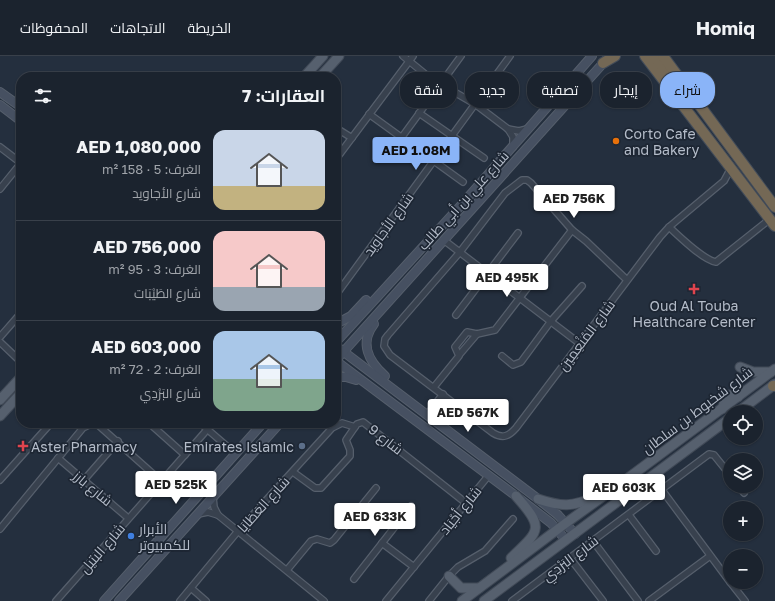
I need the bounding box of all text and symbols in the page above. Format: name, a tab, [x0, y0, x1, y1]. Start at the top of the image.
text: Homiq	[696, 16, 755, 39]
text: المحفوظات	[20, 19, 88, 36]
text: الاتجاهات	[110, 19, 166, 36]
text: الخريطة	[188, 19, 231, 36]
chip: شقة	[400, 72, 457, 108]
chip: جديد	[465, 72, 519, 108]
chip: تصفية	[527, 72, 592, 108]
chip: إيجار	[600, 72, 652, 108]
chip: شراء	[660, 72, 715, 108]
icon: filters	[32, 85, 54, 107]
text: العقارات: 7	[242, 85, 325, 106]
place label: Corto Cafe and Bakery	[624, 125, 700, 158]
text: AED 1,080,000	[76, 136, 201, 157]
marker: Corto Cafe and Bakery	[611, 136, 621, 146]
pin: AED 1.08M	[370, 137, 462, 171]
text: AED 1.08M	[381, 142, 451, 158]
icon: home	[245, 146, 293, 194]
street label: شارع علي بن أبي طالب	[414, 147, 515, 256]
text: الغرف: 5 · 158 m²	[102, 161, 201, 177]
text: شارع الأجاويد	[132, 185, 201, 201]
pin: AED 756K	[533, 185, 615, 219]
street label: شارع الأجاويد	[359, 189, 417, 260]
text: AED 756K	[543, 190, 605, 206]
text: AED 756,000	[93, 236, 201, 257]
icon: home	[245, 247, 293, 295]
text: الغرف: 3 · 95 m²	[108, 261, 201, 277]
pin: AED 495K	[466, 264, 548, 298]
text: AED 495K	[475, 269, 539, 285]
marker: Oud Al Touba Healthcare Center	[688, 283, 700, 295]
text: شارع الطَيْبَات	[134, 285, 201, 301]
street label: شارع المُنْعِمِين	[554, 296, 619, 374]
place label: Oud Al Touba Healthcare Center	[633, 297, 756, 330]
text: AED 603,000	[91, 336, 201, 357]
icon: home	[245, 347, 293, 395]
text: الغرف: 2 · 72 m²	[109, 361, 201, 377]
street label: شارع شخبوط بن سلطان	[638, 363, 756, 458]
text: شارع البَرْدِي	[140, 385, 201, 401]
pin: AED 567K	[427, 399, 509, 433]
text: AED 567K	[437, 404, 499, 420]
map controls	[723, 405, 763, 589]
button: locate	[723, 405, 763, 445]
street label: شارع 9	[365, 420, 407, 459]
place label: Aster Pharmacy	[31, 438, 137, 455]
place label: Emirates Islamic	[184, 438, 294, 455]
marker: Aster Pharmacy	[18, 441, 28, 451]
marker: Emirates Islamic	[297, 441, 307, 451]
button: layers	[723, 453, 763, 493]
street label: شارع بارز	[69, 466, 116, 510]
pin: AED 525K	[135, 471, 217, 505]
street label: شارع العَطَايَا	[233, 472, 293, 536]
pin: AED 603K	[583, 474, 665, 508]
text: AED 525K	[144, 476, 208, 492]
text: AED 603K	[592, 479, 656, 495]
street label: شارع أجْيَاد	[435, 482, 485, 538]
button: +	[723, 501, 763, 541]
pin: AED 633K	[334, 503, 416, 537]
text: AED 633K	[343, 508, 407, 524]
street label: شارع البتيل	[76, 520, 129, 577]
place label: الأبرار للكمبيوتر	[138, 520, 190, 553]
marker: الأبرار للكمبيوتر	[126, 531, 136, 541]
street label: شارع البَرْدِي	[539, 531, 604, 588]
button: −	[723, 549, 763, 589]

